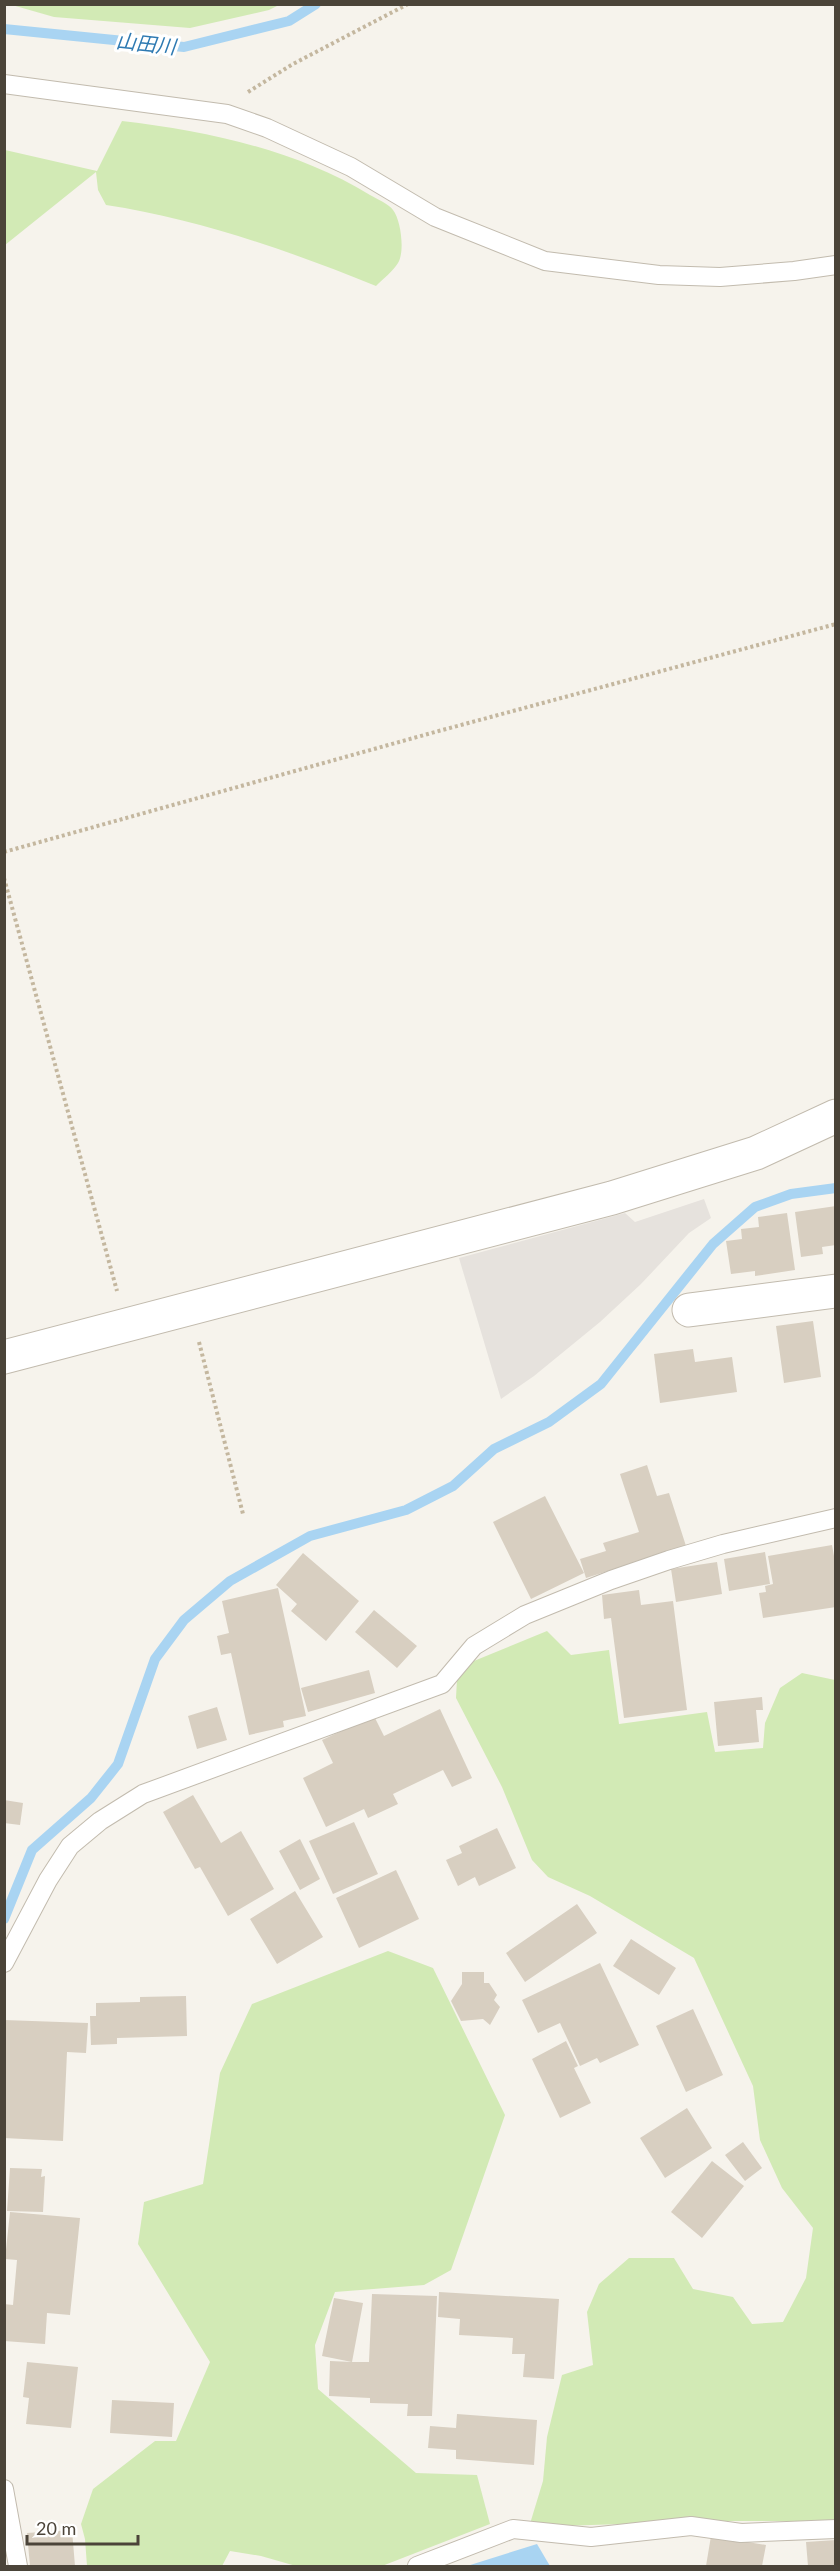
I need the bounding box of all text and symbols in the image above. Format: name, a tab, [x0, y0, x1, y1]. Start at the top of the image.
water label: 山田川	[115, 28, 179, 58]
scale bar	[27, 2508, 138, 2546]
text: 20 m	[36, 2517, 76, 2539]

